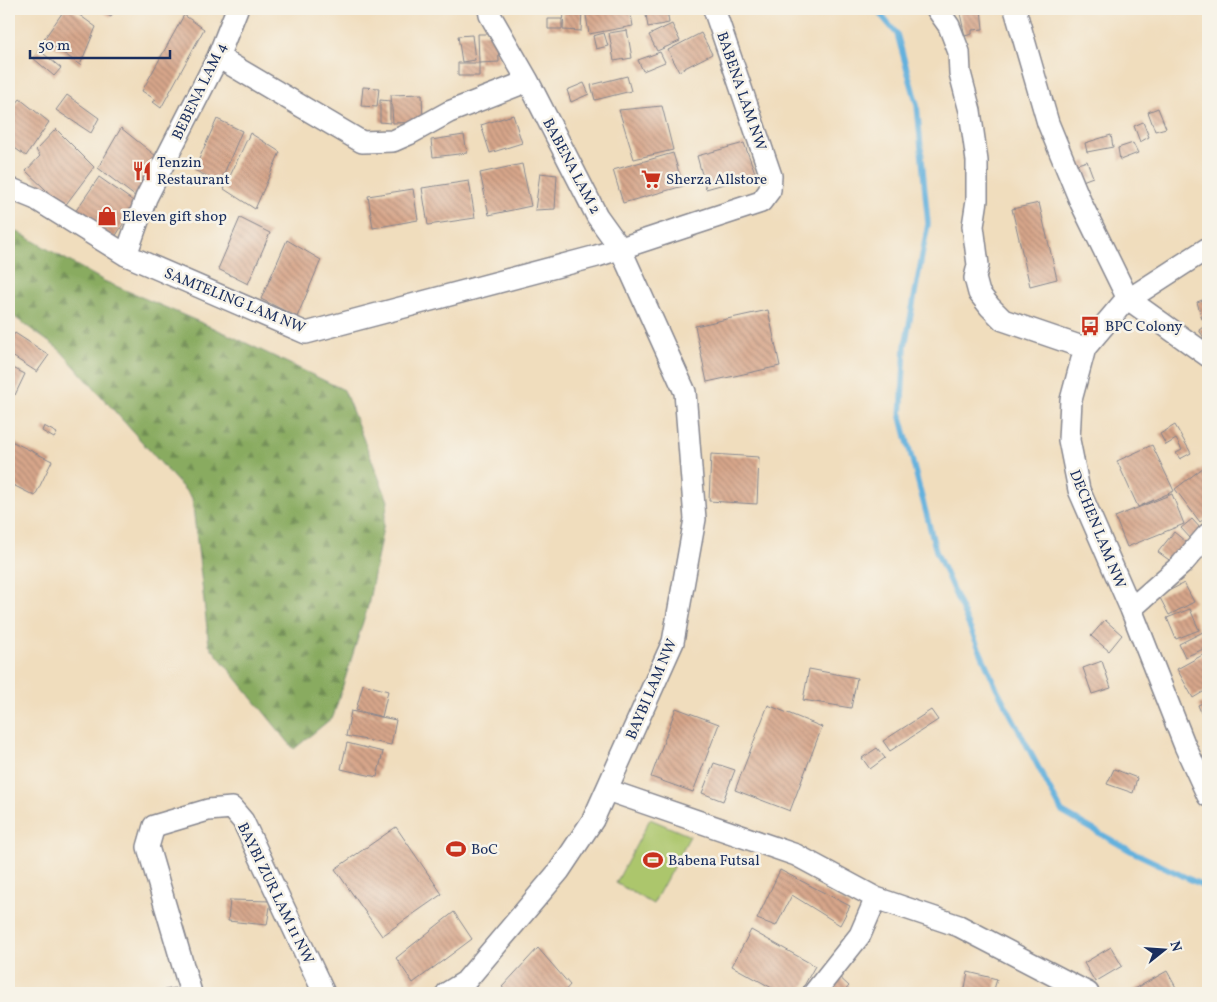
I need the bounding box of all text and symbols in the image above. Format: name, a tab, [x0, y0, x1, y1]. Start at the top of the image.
scale bar	[30, 28, 170, 60]
street label: BABENA LAM NW	[710, 29, 771, 154]
text: 50 m	[38, 36, 70, 57]
street label: BEBENA LAM 4	[168, 39, 233, 144]
street label: BABENA LAM 2	[536, 115, 605, 219]
place label: Tenzin Restaurant	[157, 153, 230, 191]
restaurant icon: Tenzin Restaurant	[131, 160, 153, 182]
supermarket icon: Sherza Allstore	[640, 168, 662, 190]
place label: Sherza Allstore	[666, 170, 767, 191]
shop icon: Eleven gift shop	[96, 205, 118, 227]
place label: Eleven gift shop	[122, 207, 227, 228]
street label: SAMTELING LAM NW	[161, 263, 308, 339]
bus stop icon: BPC Colony	[1079, 315, 1101, 337]
place label: BPC Colony	[1105, 317, 1182, 338]
street label: DECHEN LAM NW	[1063, 467, 1130, 592]
street label: BAYBI LAM NW	[622, 636, 683, 743]
street label: BAYBI ZUR LAM 11 NW	[231, 819, 318, 968]
sports icon: BoC	[445, 838, 467, 860]
place label: BoC	[471, 840, 498, 861]
sports icon: Babena Futsal	[642, 849, 664, 871]
place label: Babena Futsal	[668, 851, 760, 872]
north arrow	[1140, 924, 1190, 974]
text: N	[1164, 939, 1186, 954]

